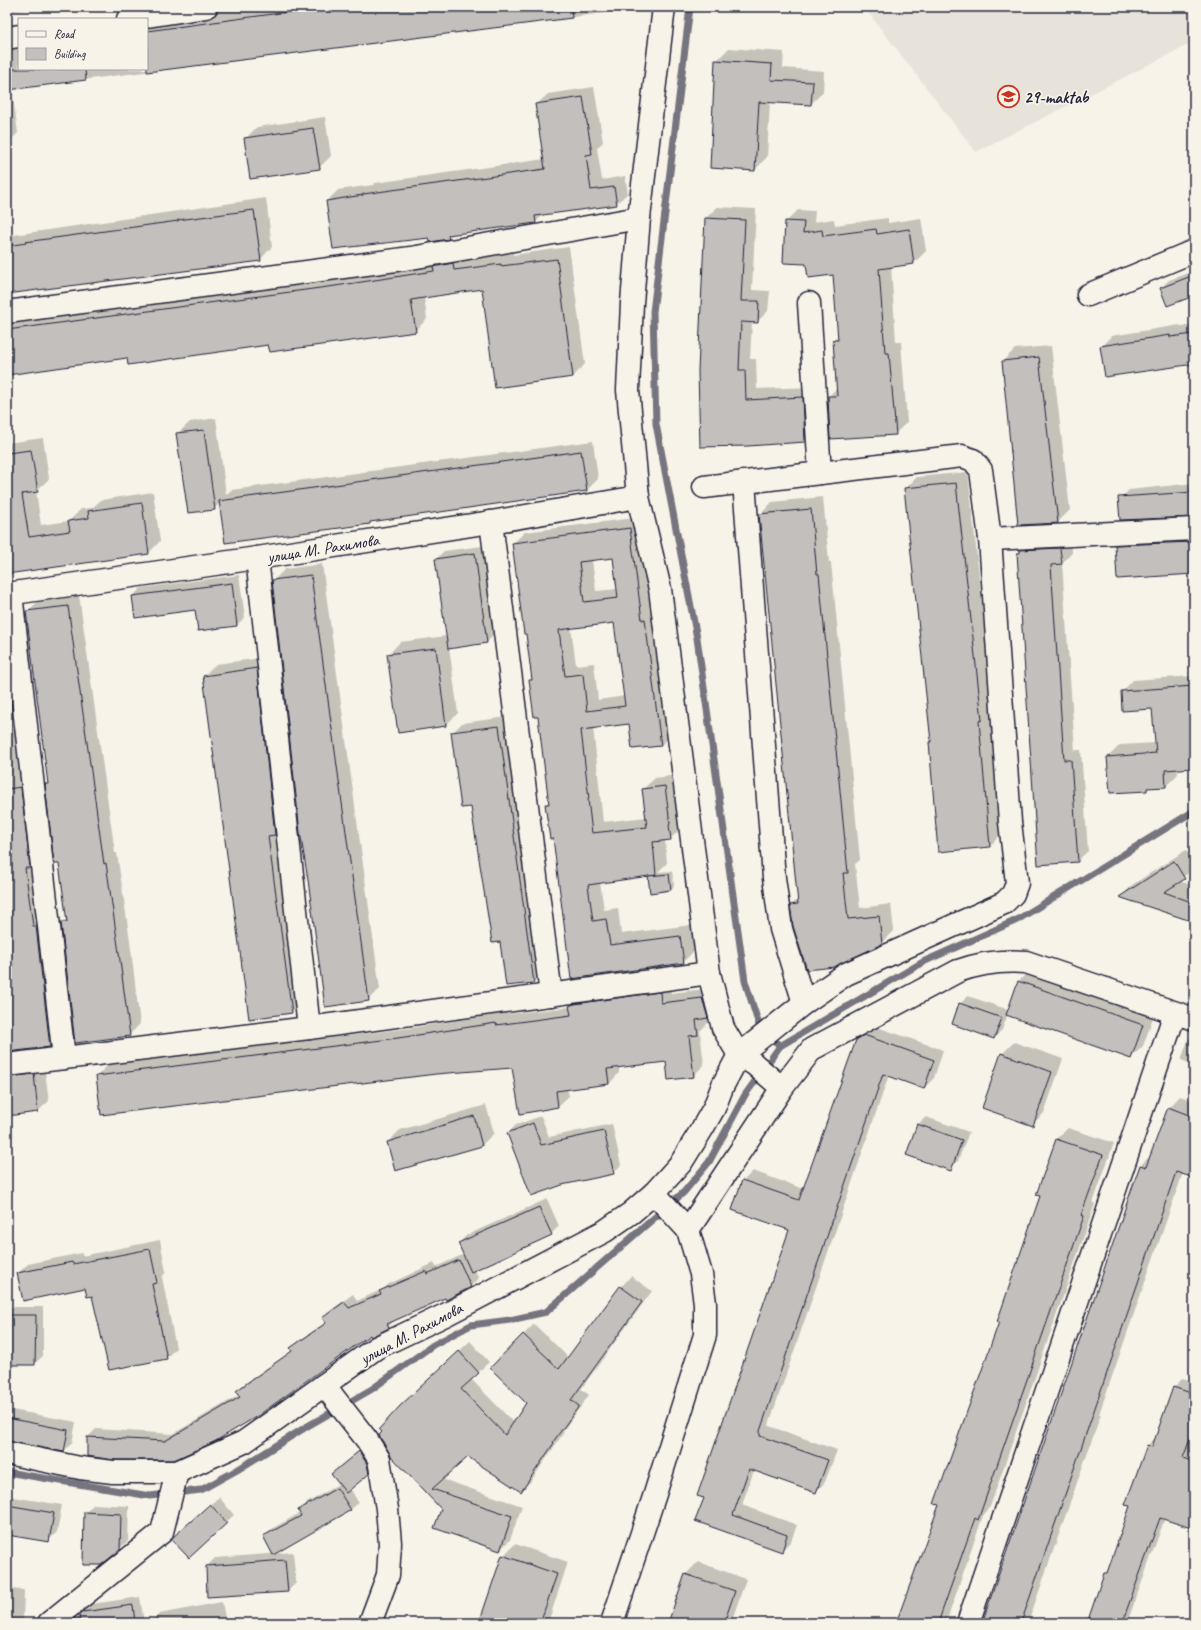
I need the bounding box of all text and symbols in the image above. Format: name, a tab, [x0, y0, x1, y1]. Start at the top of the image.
legend	[18, 18, 148, 70]
text: Road	[54, 26, 76, 42]
text: Building	[54, 46, 86, 62]
school or university icon: 29-maktab	[996, 84, 1022, 110]
place label: 29-maktab	[1024, 87, 1090, 108]
street label: улица М. Рахимова	[265, 529, 382, 568]
street label: улица М. Рахимова	[356, 1297, 467, 1370]

